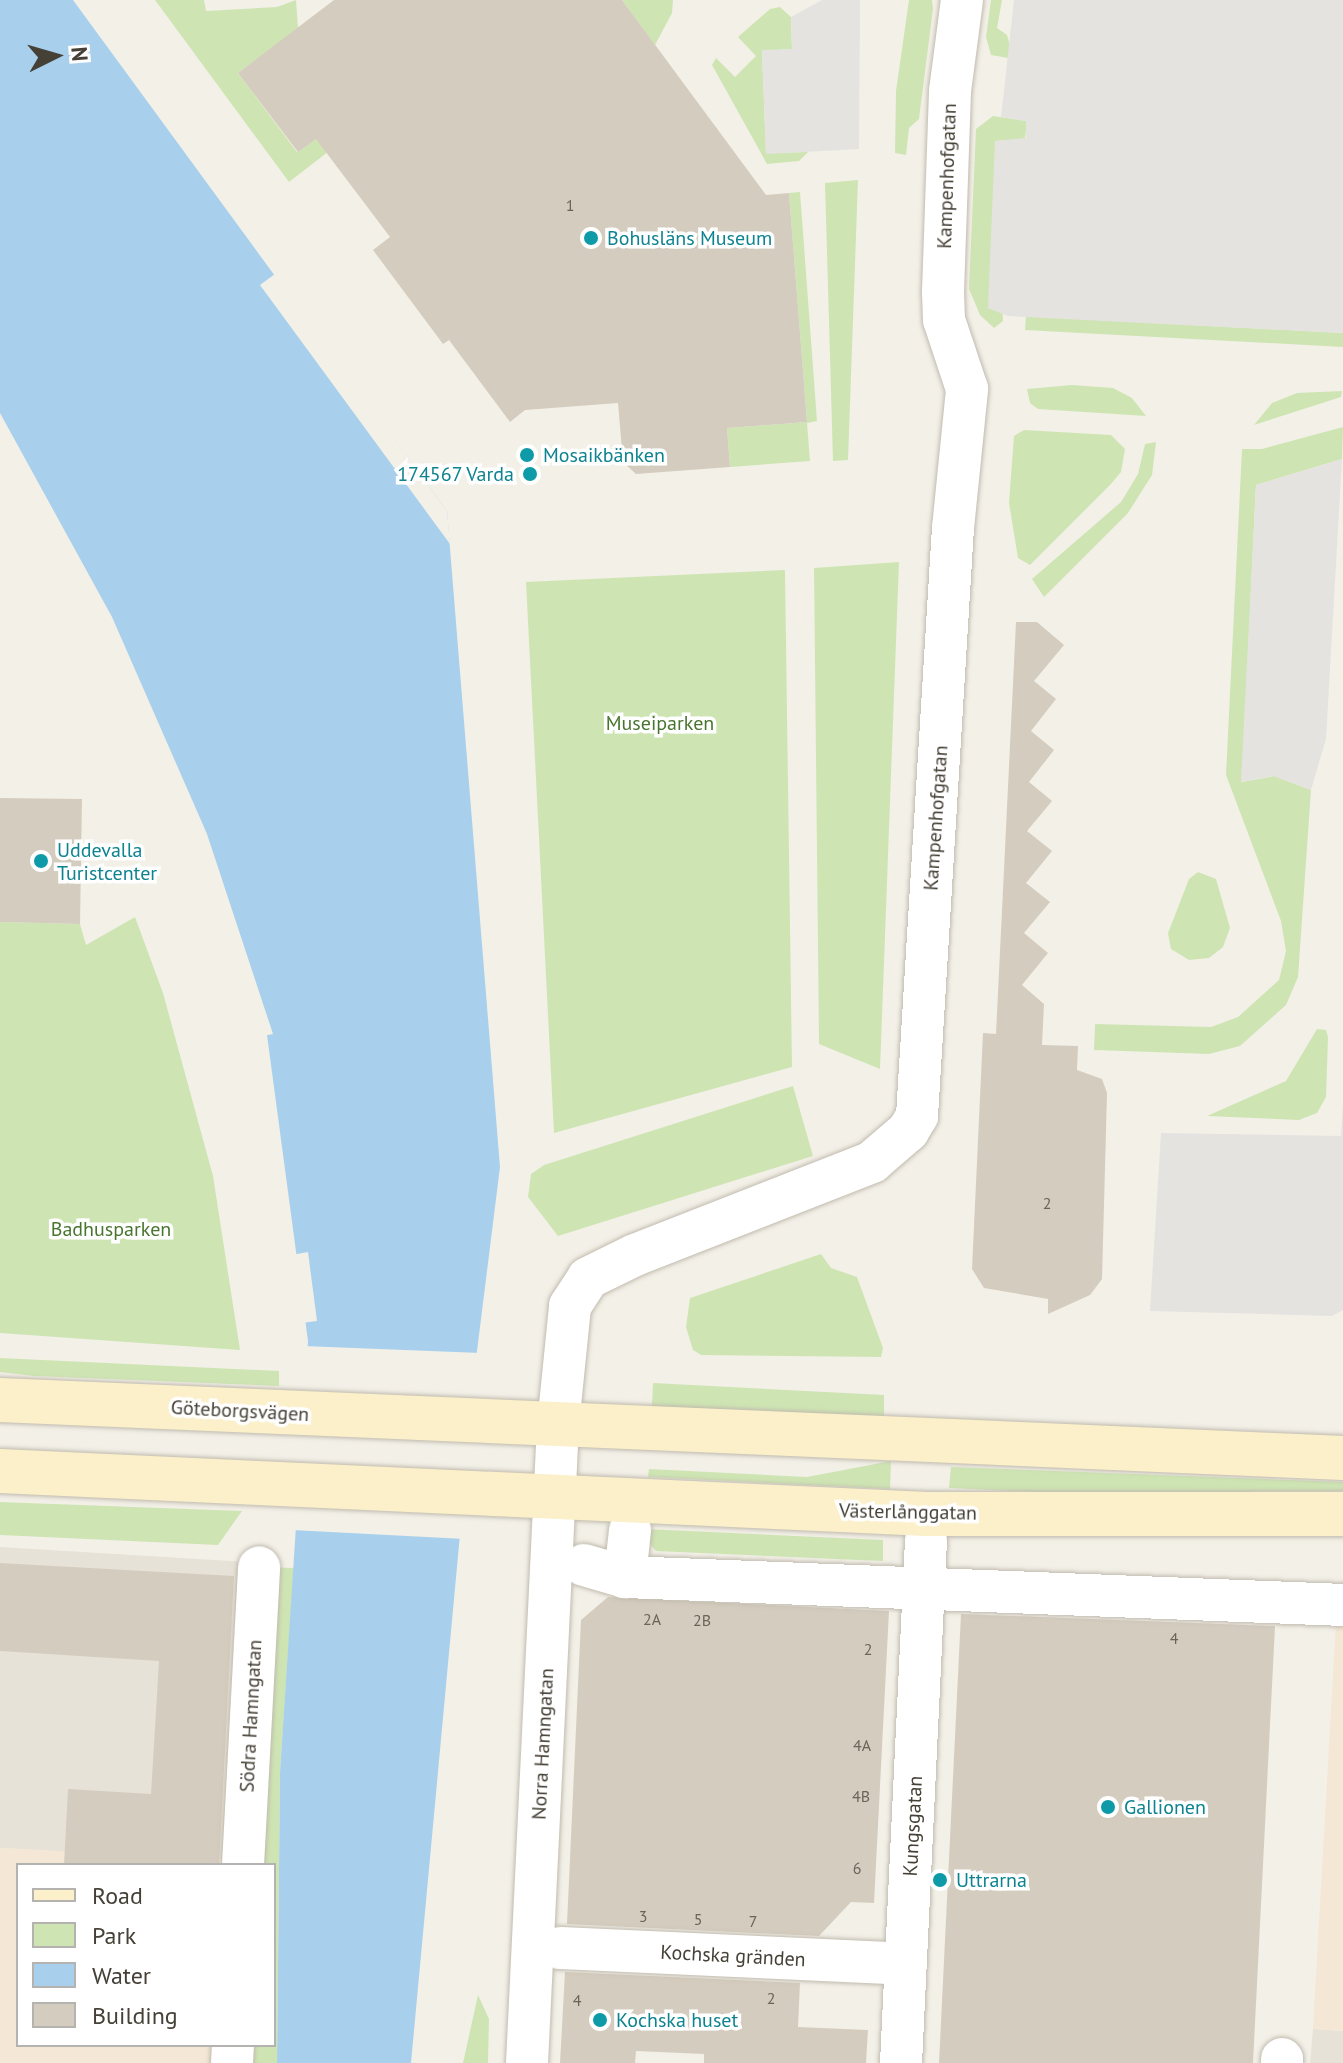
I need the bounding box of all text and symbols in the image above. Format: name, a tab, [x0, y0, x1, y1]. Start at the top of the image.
north arrow	[16, 16, 96, 96]
text: N	[65, 45, 94, 62]
street label: Kampenhofgatan	[932, 103, 962, 249]
house number: 1	[566, 195, 574, 215]
place label: Bohusläns Museum	[607, 226, 772, 250]
marker: Bohusläns Museum	[582, 229, 600, 247]
place label: Mosaikbänken	[543, 443, 665, 467]
marker: Mosaikbänken	[518, 446, 536, 464]
place label: 174567 Varda	[396, 462, 514, 486]
marker: 174567 Varda	[521, 465, 539, 483]
park label: Museiparken	[606, 711, 714, 735]
street label: Kampenhofgatan	[919, 745, 953, 891]
place label: Uddevalla Turistcenter	[57, 838, 157, 885]
marker: Uddevalla Turistcenter	[32, 852, 50, 870]
house number: 2	[1043, 1193, 1051, 1213]
park label: Badhusparken	[51, 1217, 171, 1241]
street label: Göteborgsvägen	[170, 1395, 310, 1427]
street label: Västerlånggatan	[839, 1499, 977, 1525]
house number: 2A	[643, 1609, 661, 1629]
house number: 2B	[693, 1610, 711, 1630]
house number: 4	[1170, 1628, 1178, 1648]
street label: Södra Hamngatan	[235, 1639, 267, 1793]
house number: 2	[864, 1639, 872, 1659]
street label: Norra Hamngatan	[527, 1668, 559, 1820]
house number: 4A	[853, 1735, 871, 1755]
street label: Kungsgatan	[898, 1775, 928, 1877]
house number: 4B	[852, 1786, 870, 1806]
place label: Gallionen	[1124, 1795, 1206, 1819]
marker: Gallionen	[1099, 1798, 1117, 1816]
house number: 6	[853, 1858, 861, 1878]
legend	[16, 1863, 276, 2047]
place label: Uttrarna	[956, 1868, 1027, 1892]
marker: Uttrarna	[931, 1871, 949, 1889]
text: Road	[92, 1880, 143, 1911]
house number: 3	[639, 1906, 647, 1926]
house number: 5	[694, 1909, 702, 1929]
house number: 7	[749, 1911, 757, 1931]
text: Park	[92, 1920, 136, 1951]
street label: Kochska gränden	[660, 1940, 806, 1972]
text: Water	[92, 1960, 151, 1991]
house number: 2	[767, 1988, 775, 2008]
house number: 4	[573, 1990, 581, 2010]
text: Building	[92, 2000, 178, 2031]
place label: Kochska huset	[616, 2008, 738, 2032]
marker: Kochska huset	[591, 2011, 609, 2029]

